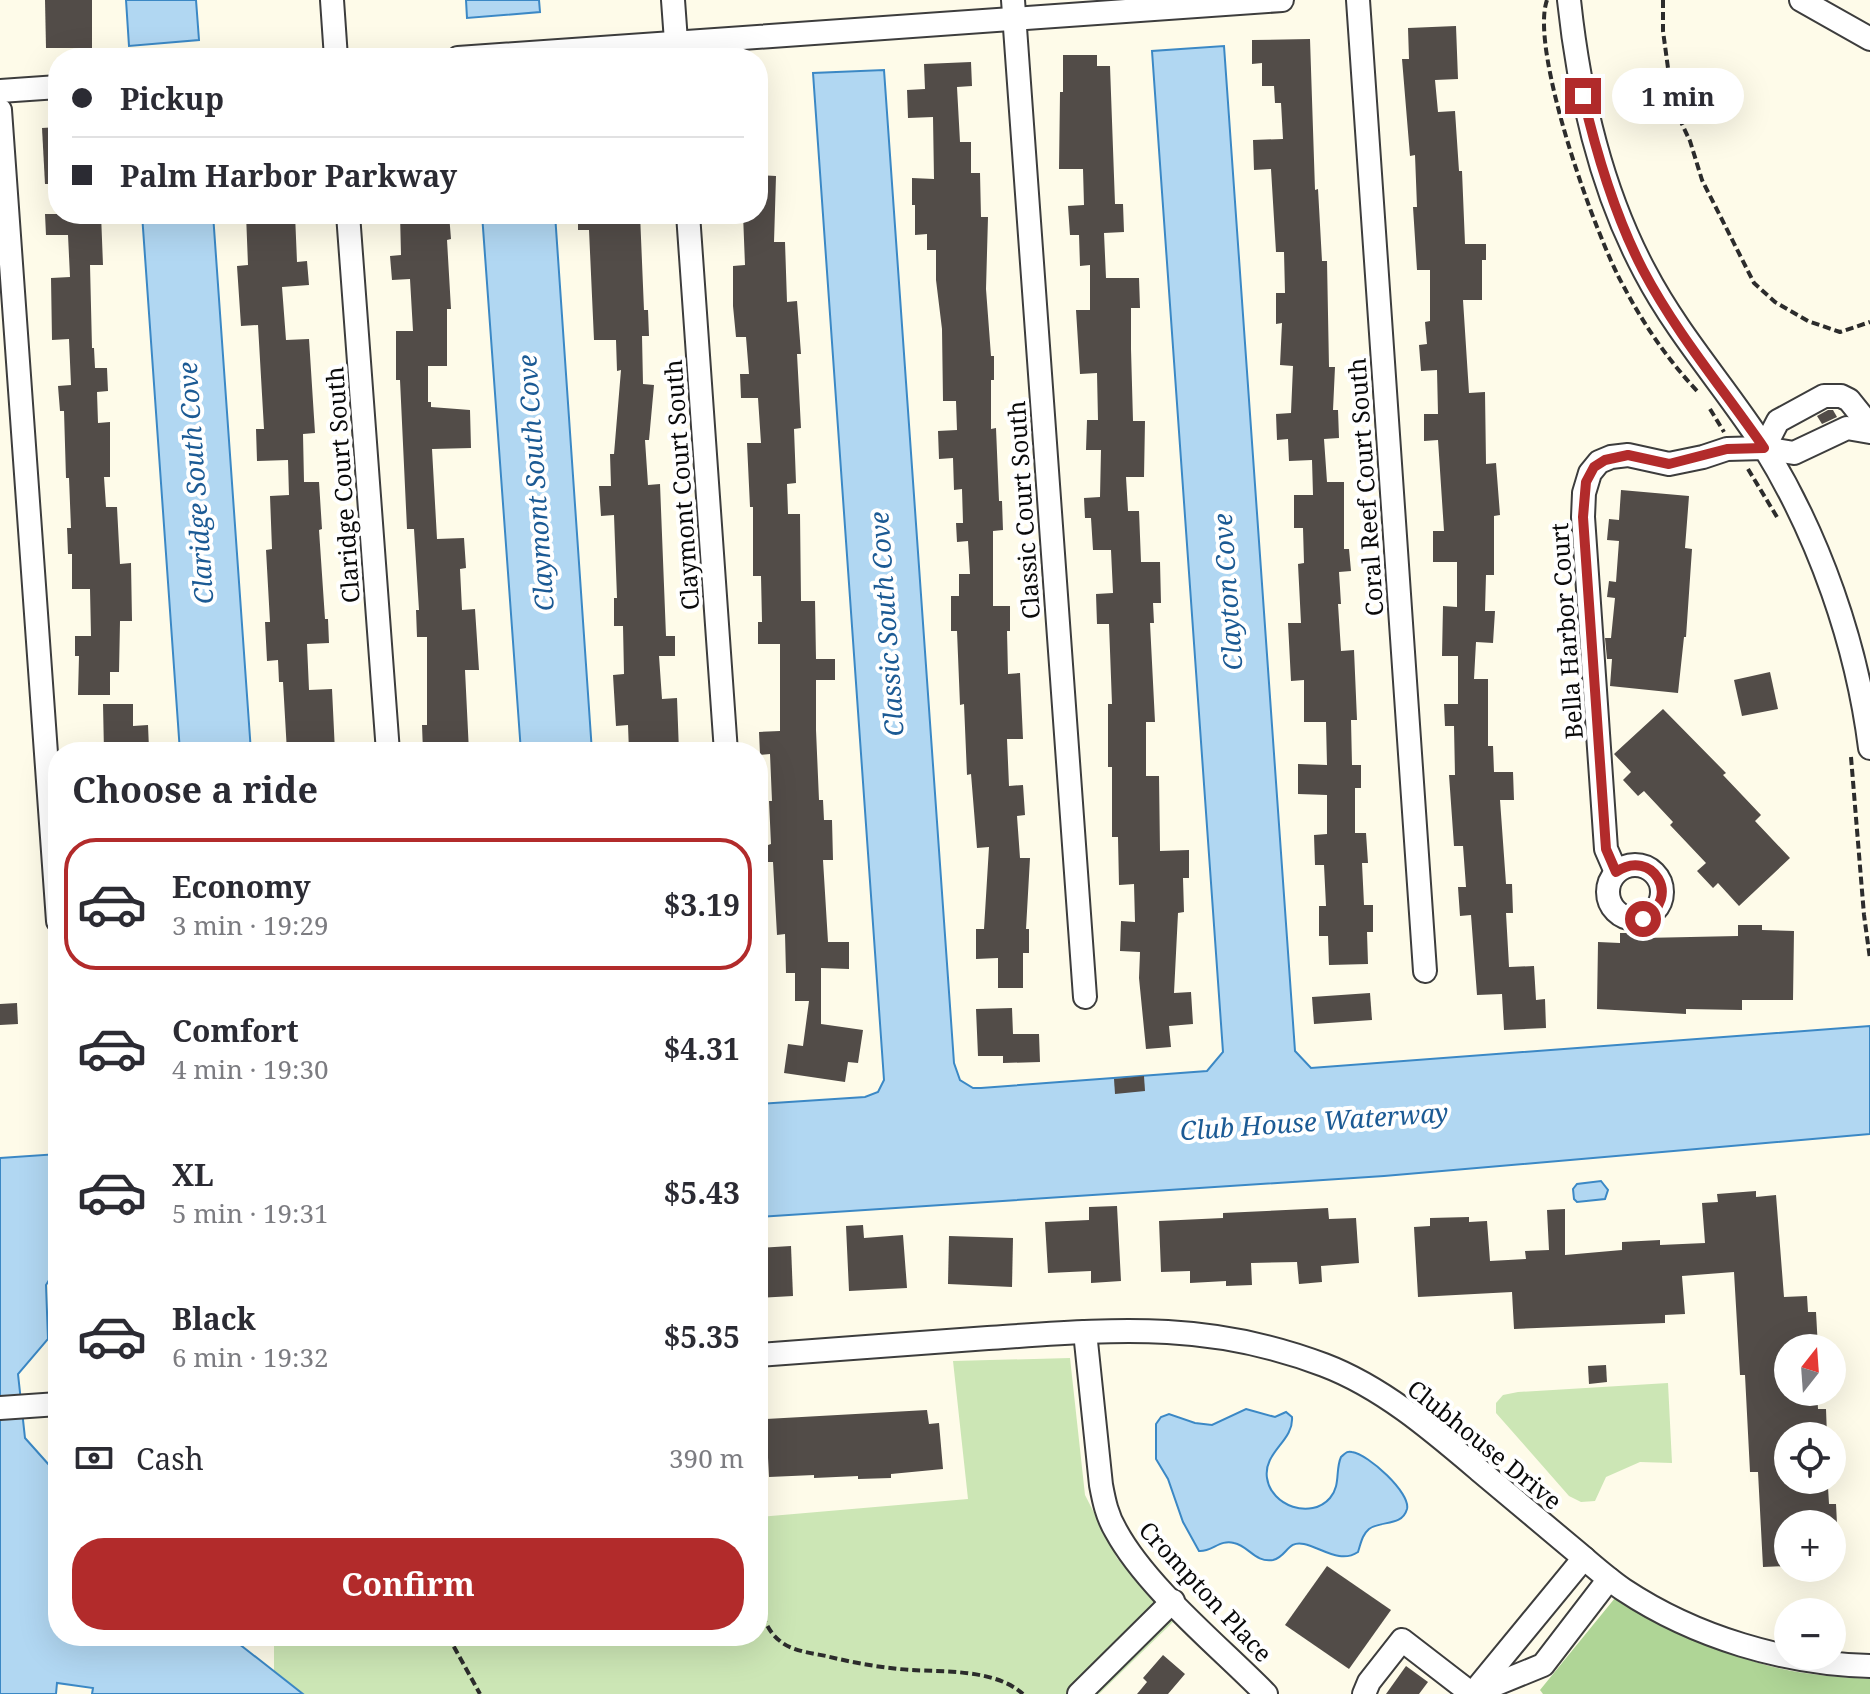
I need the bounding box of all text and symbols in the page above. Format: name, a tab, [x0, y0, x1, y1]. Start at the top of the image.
callout: 1 min	[1611, 68, 1743, 124]
text: Pickup	[120, 78, 224, 119]
route end	[1565, 78, 1601, 114]
text: 1 min	[1641, 78, 1715, 114]
text: Palm Harbor Parkway	[120, 155, 457, 196]
water label: Claymont South Cove	[508, 353, 562, 613]
street label: Coral Reef Court South	[1340, 357, 1390, 617]
street label: Claymont Court South	[656, 359, 706, 611]
water label: Claridge South Cove	[169, 360, 221, 605]
street label: Claridge Court South	[317, 366, 367, 604]
street label: Classic Court South	[999, 400, 1047, 620]
water label: Classic South Cove	[860, 510, 912, 738]
water label: Clayton Cove	[1204, 512, 1250, 672]
street label: Bella Harbor Court	[1542, 522, 1590, 740]
text: Choose a ride	[72, 765, 318, 814]
text: Economy	[172, 866, 311, 907]
icon: car	[76, 868, 148, 940]
text: $3.19	[663, 884, 740, 925]
route start	[1625, 901, 1661, 937]
text: 3 min · 19:29	[172, 907, 329, 943]
text: Comfort	[172, 1010, 299, 1051]
icon: car	[76, 1012, 148, 1084]
text: $4.31	[663, 1028, 740, 1069]
text: 4 min · 19:30	[172, 1051, 329, 1087]
water label: Club House Waterway	[1179, 1094, 1449, 1148]
text: XL	[172, 1154, 214, 1195]
icon: car	[76, 1156, 148, 1228]
text: $5.43	[663, 1172, 740, 1213]
text: 5 min · 19:31	[172, 1195, 329, 1231]
text: Black	[172, 1298, 256, 1339]
icon: car	[76, 1300, 148, 1372]
text: $5.35	[663, 1316, 740, 1357]
north arrow	[1774, 1334, 1846, 1406]
map controls	[1774, 1334, 1846, 1670]
text: 6 min · 19:32	[172, 1339, 329, 1375]
street label: Clubhouse Drive	[1401, 1372, 1569, 1516]
button: locate	[1774, 1422, 1846, 1494]
icon: cash	[72, 1436, 116, 1480]
text: Cash	[136, 1438, 204, 1479]
text: 390 m	[669, 1440, 744, 1476]
button: +	[1774, 1510, 1846, 1582]
street label: Crompton Place	[1132, 1513, 1280, 1669]
button: Confirm	[72, 1538, 744, 1630]
button: −	[1774, 1598, 1846, 1670]

